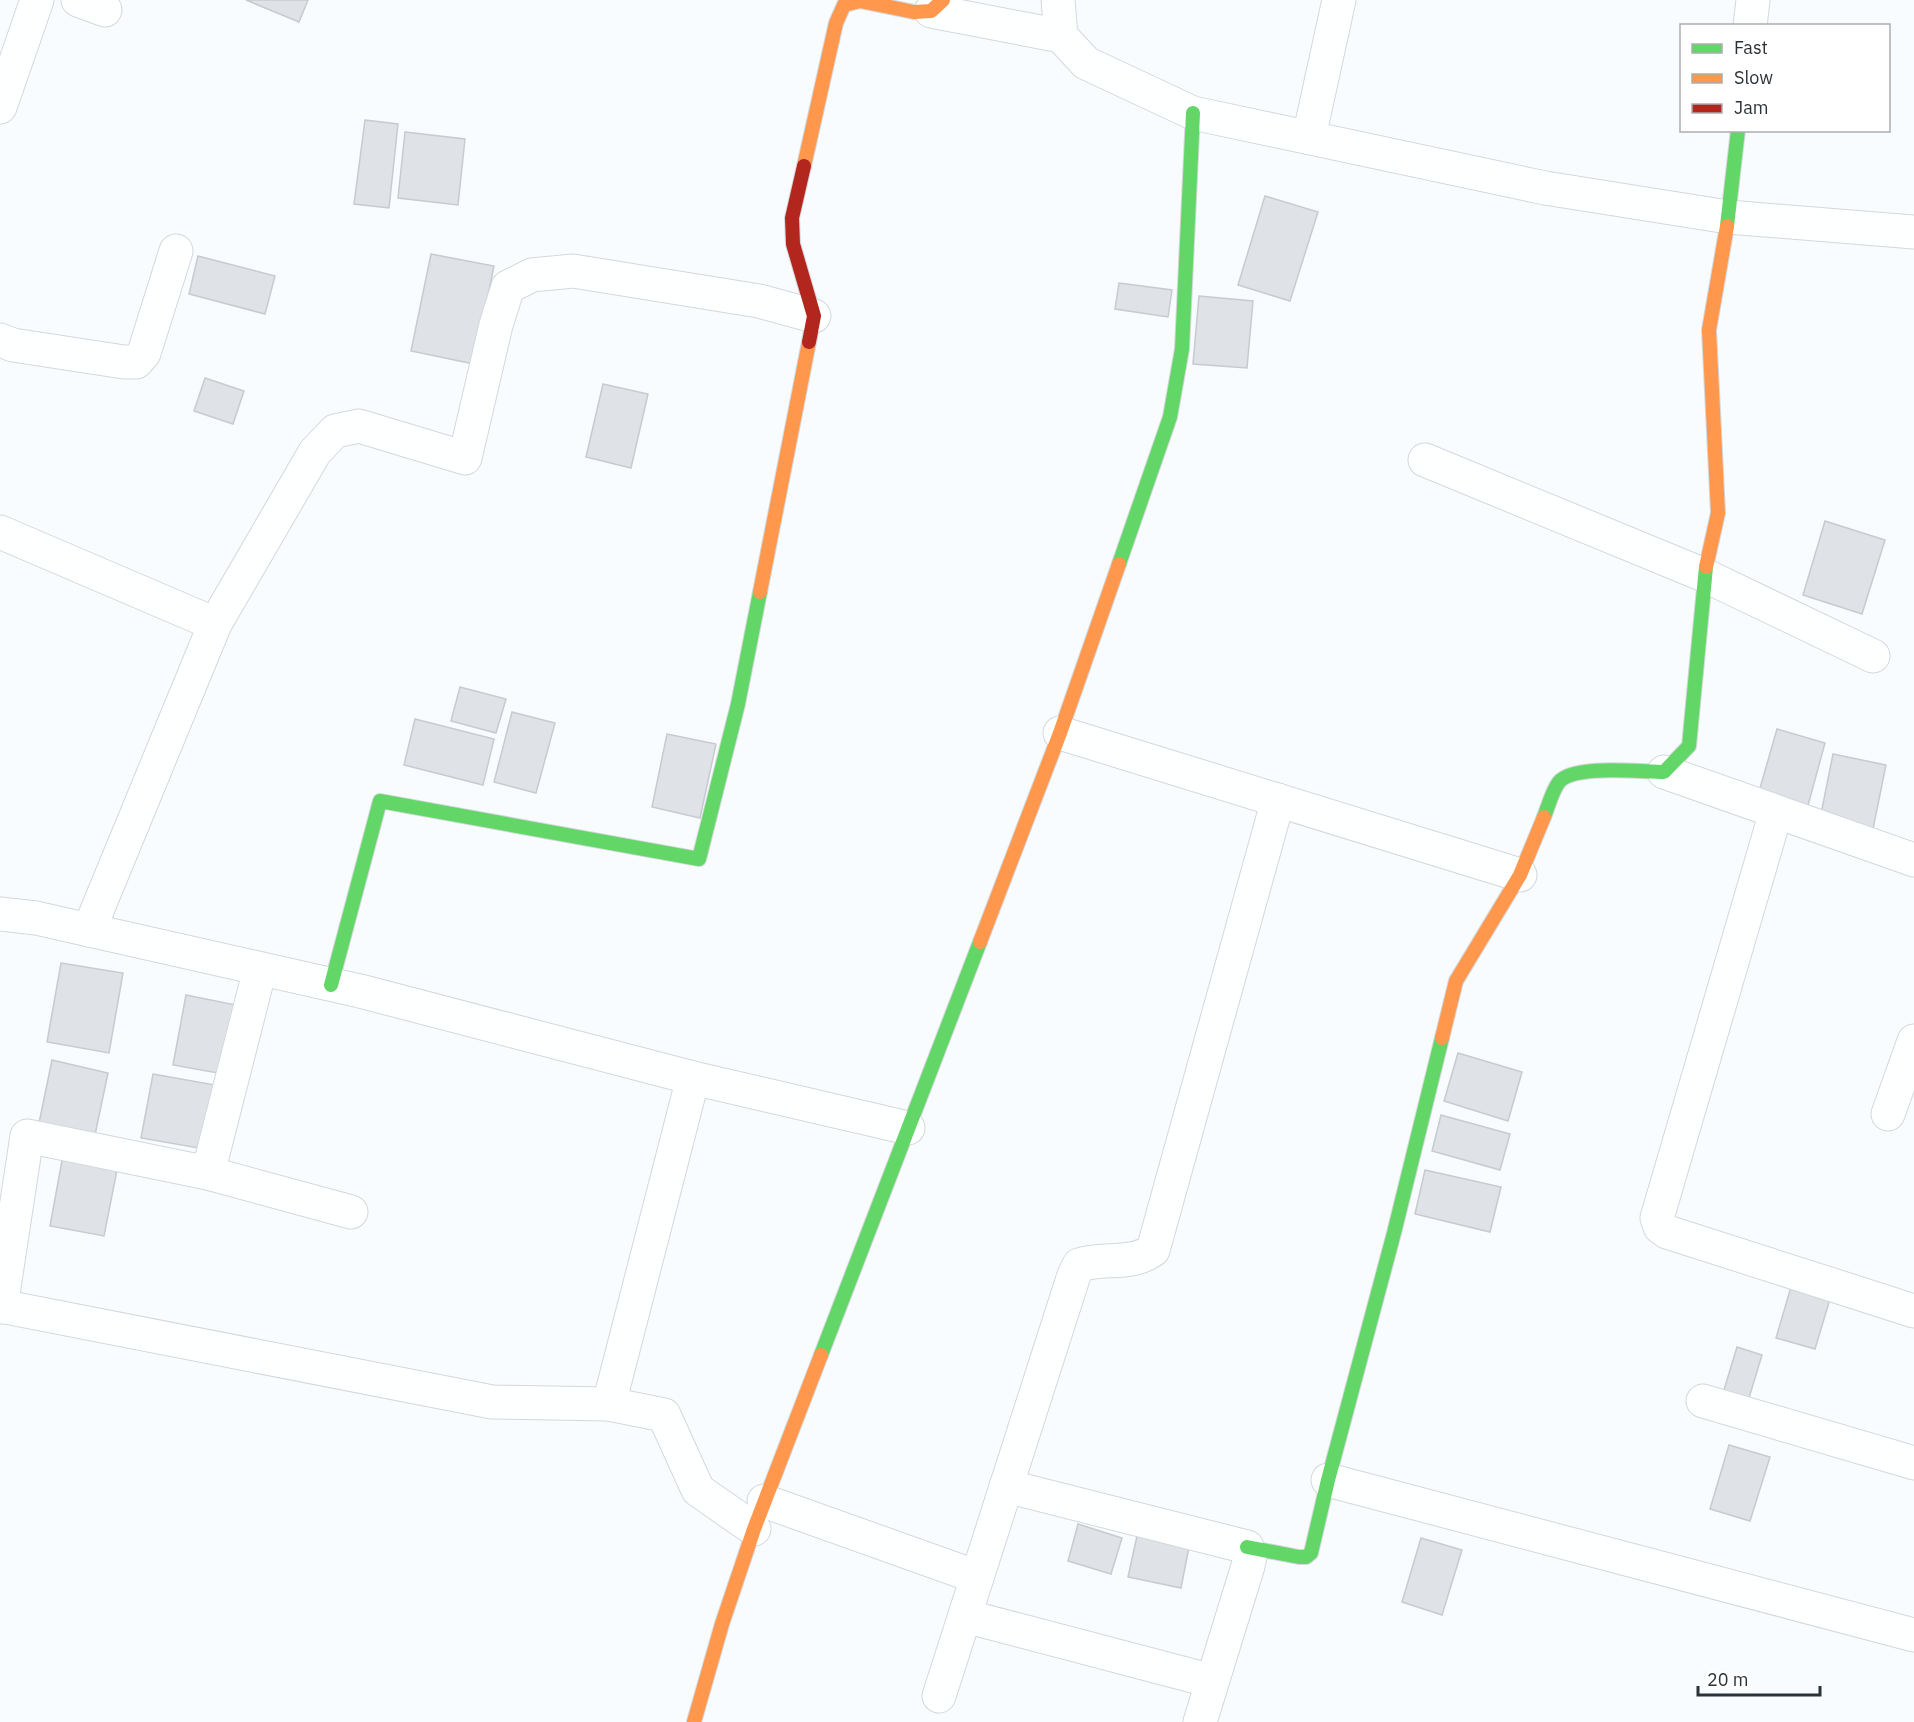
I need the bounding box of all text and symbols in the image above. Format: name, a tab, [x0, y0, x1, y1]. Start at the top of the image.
legend	[1680, 24, 1890, 132]
text: Fast	[1734, 36, 1768, 59]
text: Slow	[1734, 66, 1773, 89]
text: Jam	[1734, 96, 1769, 119]
scale bar	[1698, 1659, 1820, 1697]
text: 20 m	[1707, 1668, 1749, 1691]

